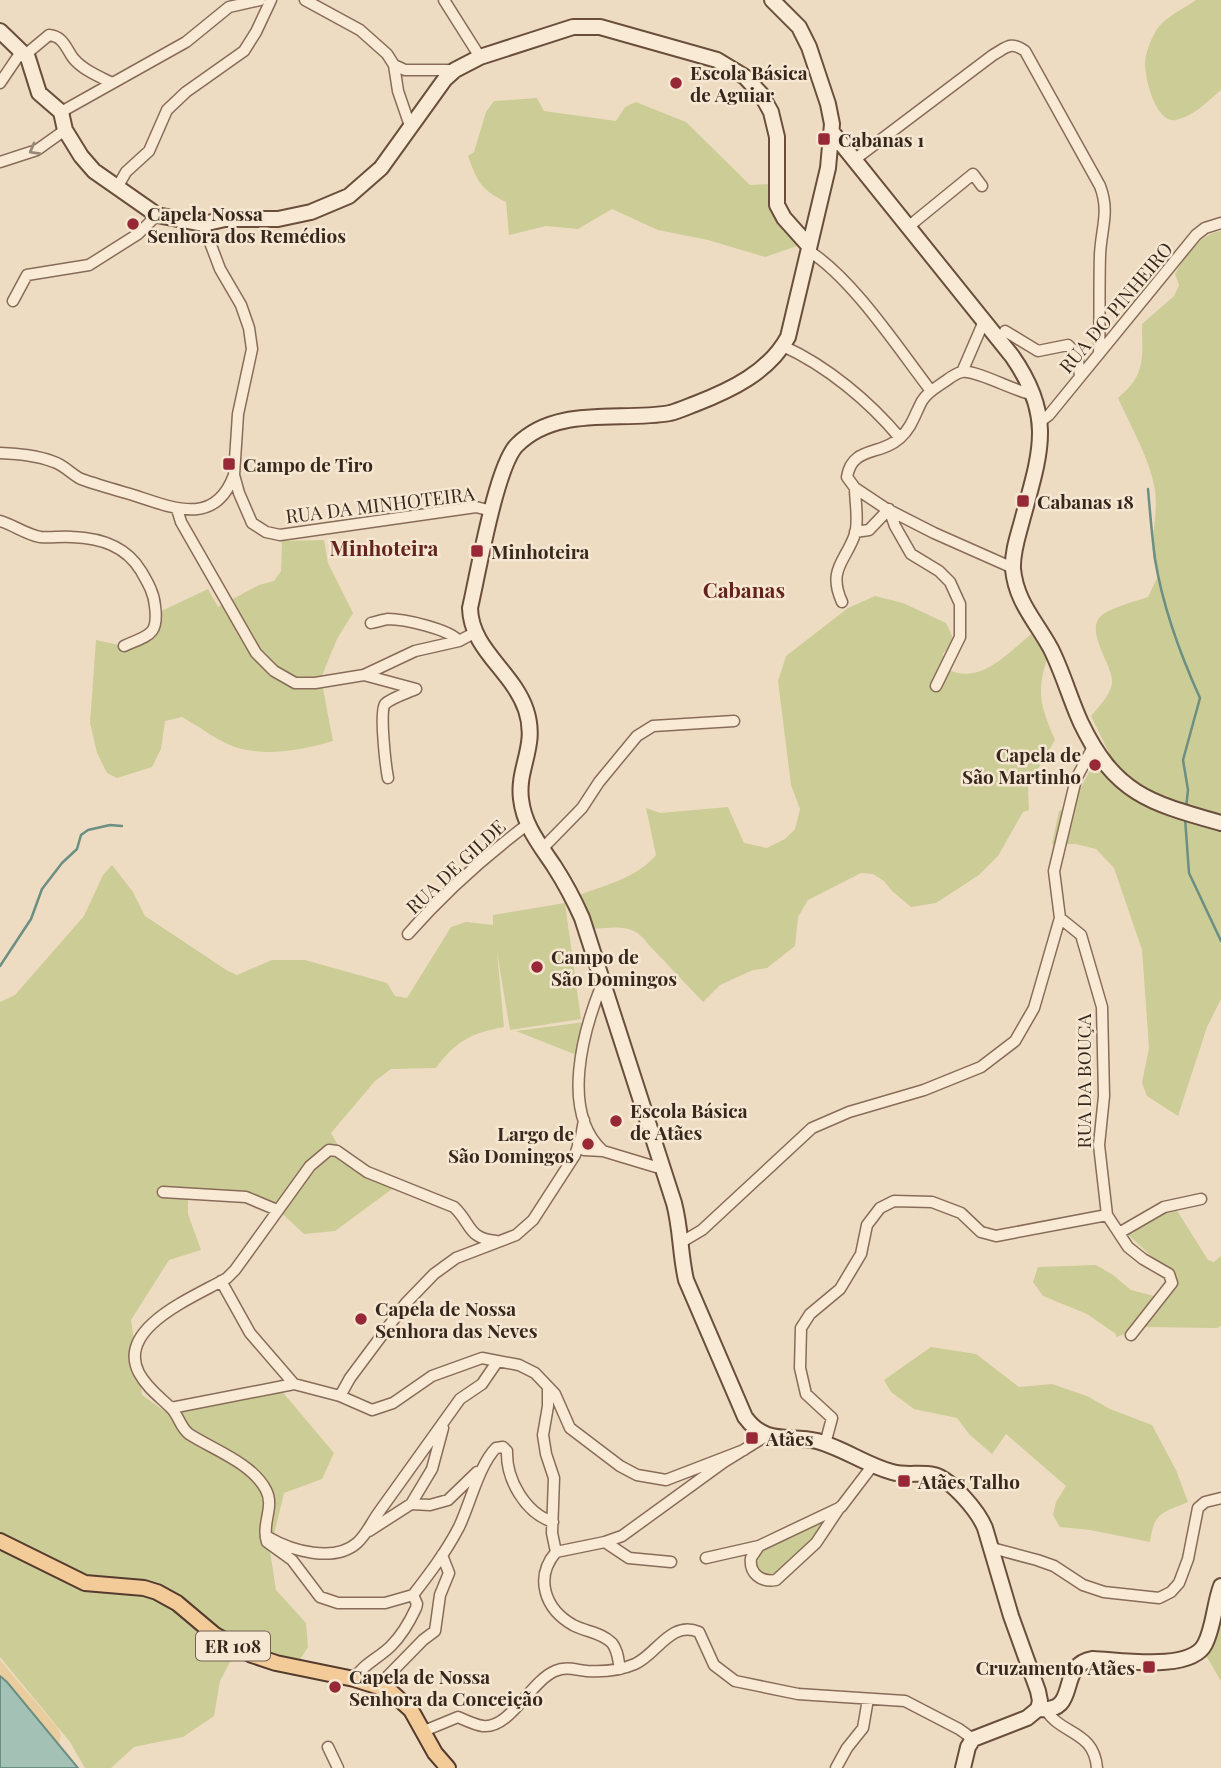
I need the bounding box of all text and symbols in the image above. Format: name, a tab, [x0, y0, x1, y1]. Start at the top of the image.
place label: Escola Básica de Aguiar	[690, 59, 808, 107]
marker: Escola Básica de Aguiar	[668, 75, 684, 91]
place label: Cabanas 1	[838, 126, 924, 152]
marker: Cabanas 1	[816, 131, 832, 147]
one-way arrow	[29, 142, 42, 155]
place label: Capela Nossa Senhora dos Remédios	[147, 200, 346, 248]
marker: Capela Nossa Senhora dos Remédios	[125, 216, 141, 232]
street label: RUA DO PINHEIRO	[1052, 236, 1178, 378]
place label: Campo de Tiro	[243, 451, 373, 477]
marker: Campo de Tiro	[221, 456, 237, 472]
street label: RUA DA MINHOTEIRA	[284, 479, 477, 528]
place label: Cabanas 18	[1037, 488, 1134, 514]
marker: Cabanas 18	[1015, 493, 1031, 509]
district label: Minhoteira	[330, 533, 439, 561]
place label: Minhoteira	[491, 538, 590, 564]
marker: Minhoteira	[469, 543, 485, 559]
district label: Cabanas	[703, 575, 785, 603]
place label: Capela de São Martinho	[962, 741, 1081, 789]
marker: Capela de São Martinho	[1087, 757, 1103, 773]
street label: RUA DE GILDE	[400, 813, 510, 919]
place label: Campo de São Domingos	[551, 943, 677, 991]
marker: Campo de São Domingos	[529, 959, 545, 975]
street label: RUA DA BOUÇA	[1070, 1012, 1096, 1149]
place label: Escola Básica de Atães	[630, 1097, 748, 1145]
marker: Escola Básica de Atães	[608, 1113, 624, 1129]
place label: Largo de São Domingos	[448, 1120, 574, 1168]
marker: Largo de São Domingos	[580, 1136, 596, 1152]
place label: Capela de Nossa Senhora das Neves	[375, 1295, 538, 1343]
marker: Capela de Nossa Senhora das Neves	[353, 1311, 369, 1327]
place label: Atães	[765, 1425, 814, 1451]
marker: Atães	[744, 1430, 760, 1446]
place label: Atães Talho	[917, 1468, 1020, 1494]
marker: Atães Talho	[896, 1473, 912, 1489]
road number: ER 108	[196, 1632, 270, 1660]
place label: Cruzamento Atães	[975, 1654, 1135, 1680]
marker: Cruzamento Atães	[1141, 1659, 1157, 1675]
place label: Capela de Nossa Senhora da Conceição	[349, 1663, 543, 1711]
marker: Capela de Nossa Senhora da Conceição	[327, 1679, 343, 1695]

